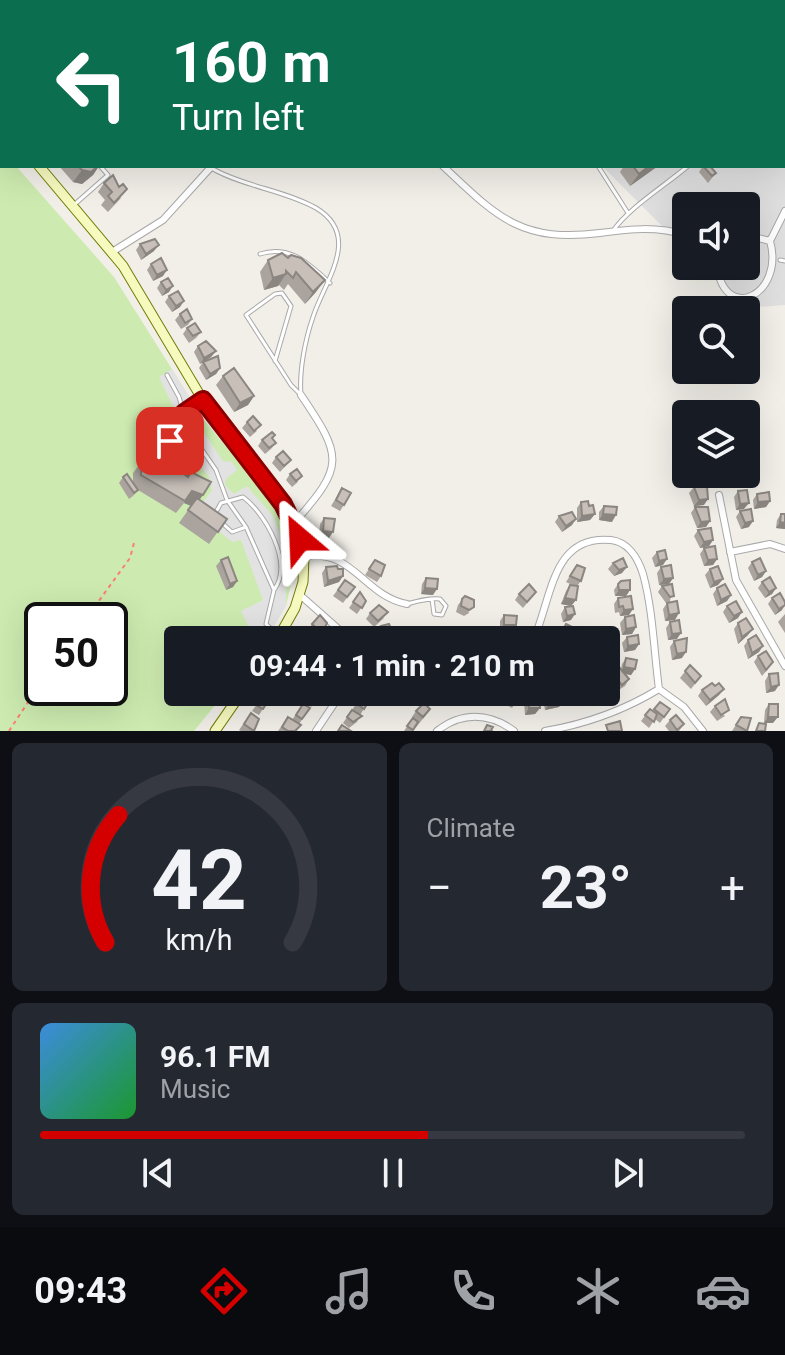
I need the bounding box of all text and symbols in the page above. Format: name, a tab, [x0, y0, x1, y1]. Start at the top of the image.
text: 160 m	[172, 30, 331, 96]
icon: left	[40, 32, 144, 136]
text: Turn left	[172, 97, 305, 139]
map controls	[672, 192, 760, 488]
button: sound	[672, 192, 760, 280]
button: search	[672, 296, 760, 384]
button: layers	[672, 400, 760, 488]
pin	[136, 407, 204, 475]
icon: arrive	[148, 419, 192, 463]
position arrow	[258, 497, 342, 581]
speed limit sign: 50	[24, 602, 128, 706]
text: 09:44 · 1 min · 210 m	[249, 648, 535, 683]
text: Climate	[427, 813, 515, 843]
text: 42	[152, 832, 247, 929]
text: 23°	[540, 852, 632, 923]
text: −	[427, 862, 452, 914]
text: +	[720, 862, 745, 914]
text: km/h	[166, 923, 233, 957]
text: 96.1 FM	[160, 1039, 271, 1074]
text: Music	[160, 1074, 230, 1104]
icon: previous	[136, 1151, 180, 1195]
icon: pause	[371, 1151, 415, 1195]
icon: next	[606, 1151, 650, 1195]
icon: directions	[196, 1263, 252, 1319]
icon: music	[321, 1263, 377, 1319]
icon: phone	[445, 1263, 501, 1319]
icon: climate	[570, 1263, 626, 1319]
icon: car	[695, 1263, 751, 1319]
text: 09:43	[34, 1270, 127, 1312]

